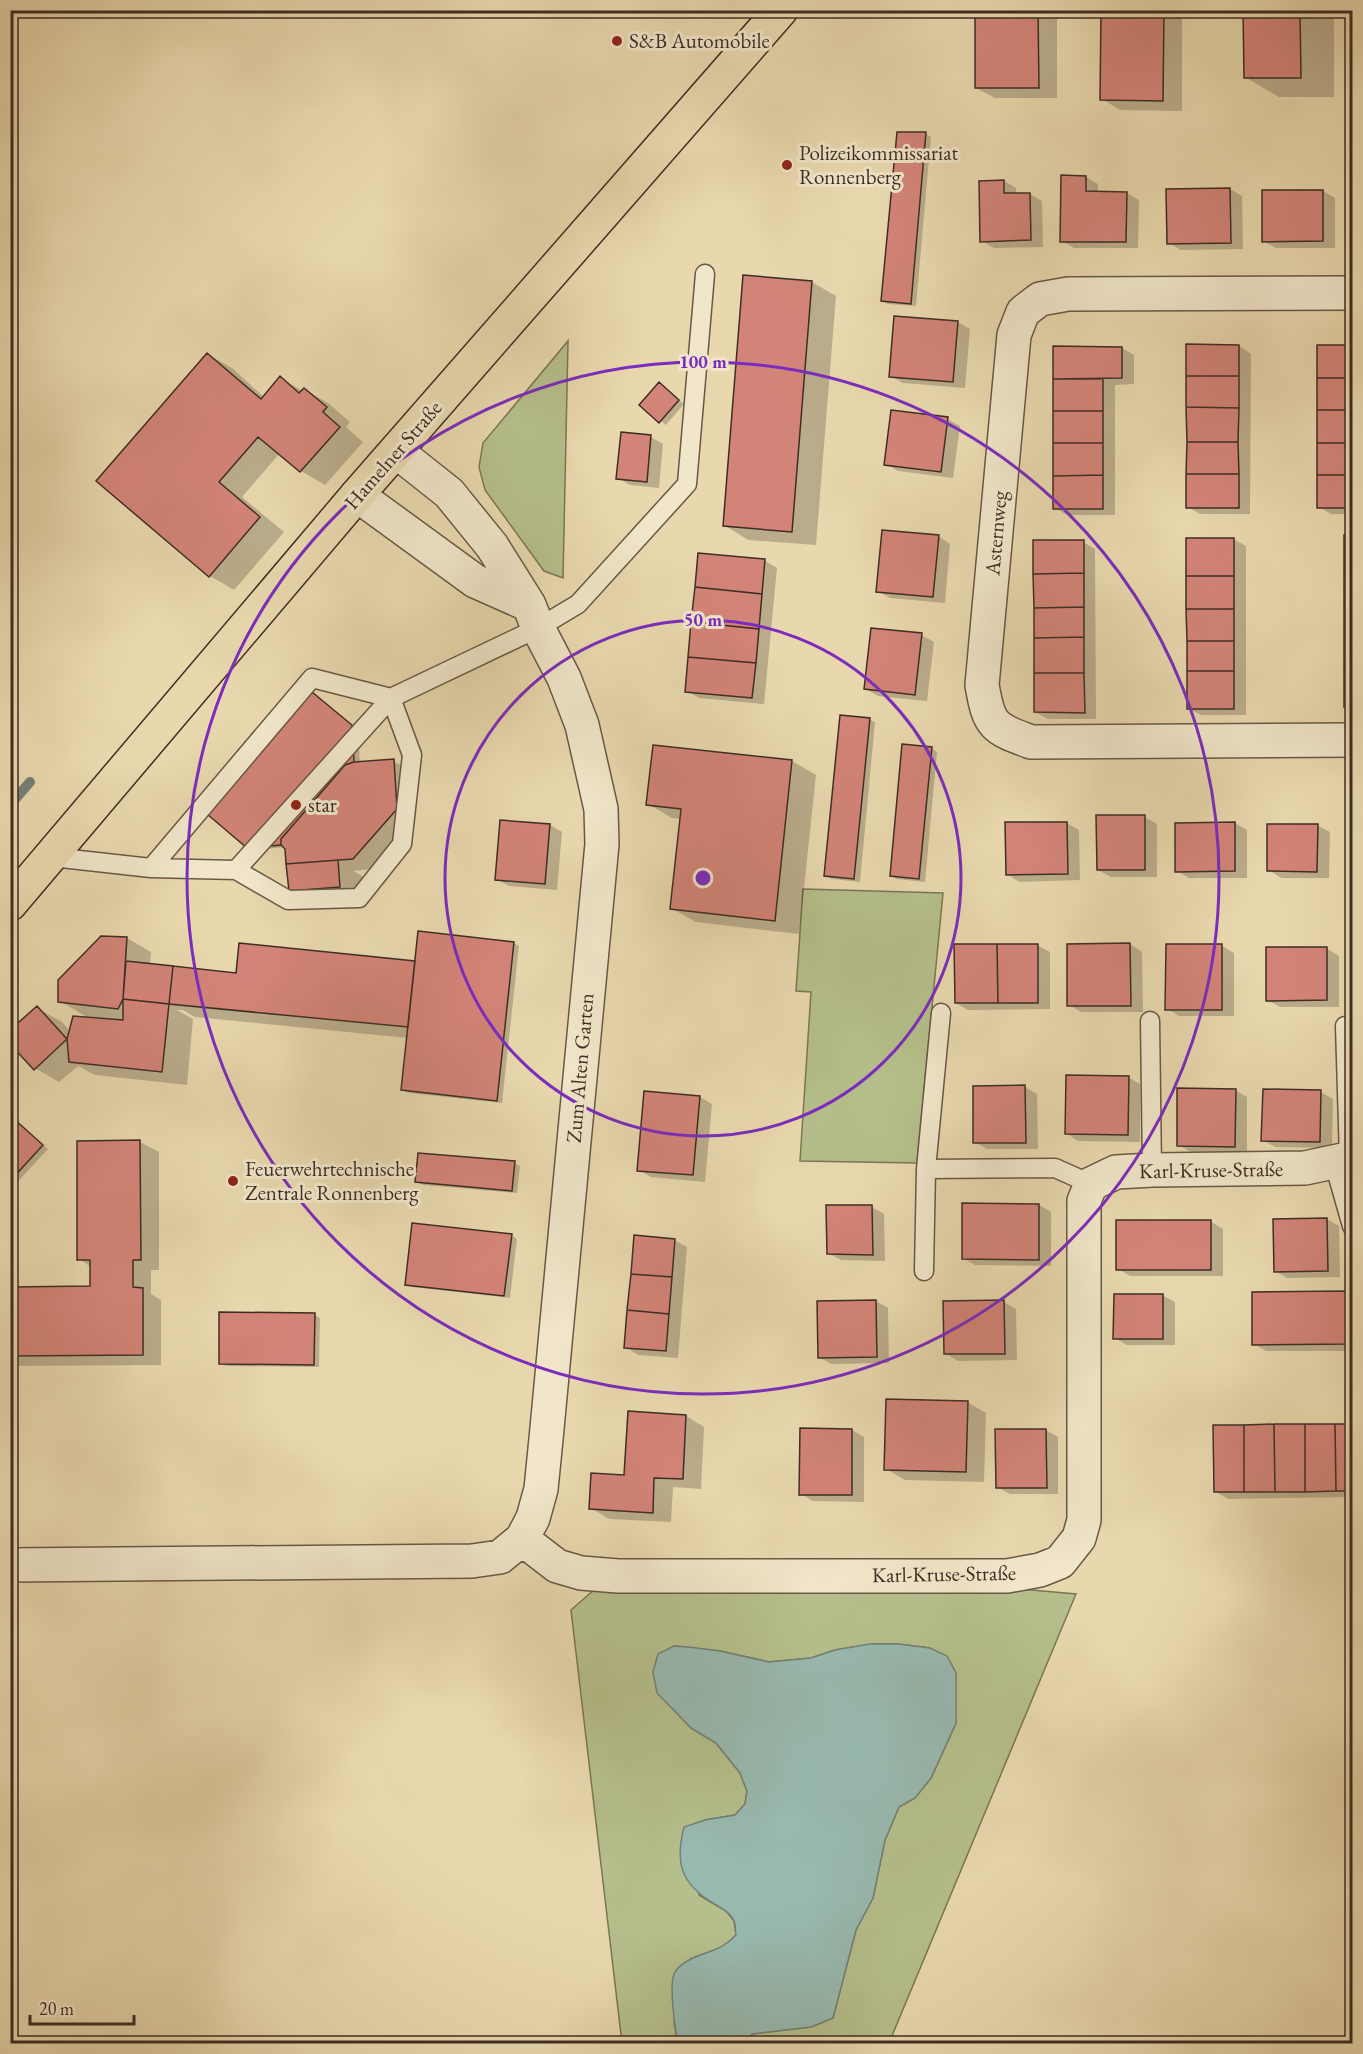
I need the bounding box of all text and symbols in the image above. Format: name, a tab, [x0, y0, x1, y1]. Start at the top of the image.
place label: S&B Automobile	[629, 27, 770, 54]
marker: S&B Automobile	[610, 34, 624, 48]
place label: Polizeikommissariat Ronnenberg	[799, 139, 959, 190]
marker: Polizeikommissariat Ronnenberg	[780, 158, 794, 172]
text: 100 m	[679, 350, 727, 373]
street label: Hamelner Straße	[338, 395, 447, 515]
street label: Asternweg	[978, 489, 1013, 577]
text: 50 m	[684, 608, 722, 631]
place label: star	[308, 791, 337, 818]
marker: star	[289, 798, 303, 812]
centre of rings	[693, 868, 713, 888]
street label: Zum Alten Garten	[559, 992, 600, 1144]
place label: Feuerwehrtechnische Zentrale Ronnenberg	[245, 1155, 419, 1206]
street label: Karl-Kruse-Straße	[1139, 1155, 1283, 1184]
marker: Feuerwehrtechnische Zentrale Ronnenberg	[226, 1174, 240, 1188]
street label: Karl-Kruse-Straße	[872, 1559, 1016, 1588]
scale bar	[30, 1988, 134, 2026]
text: 20 m	[39, 1997, 74, 2020]

